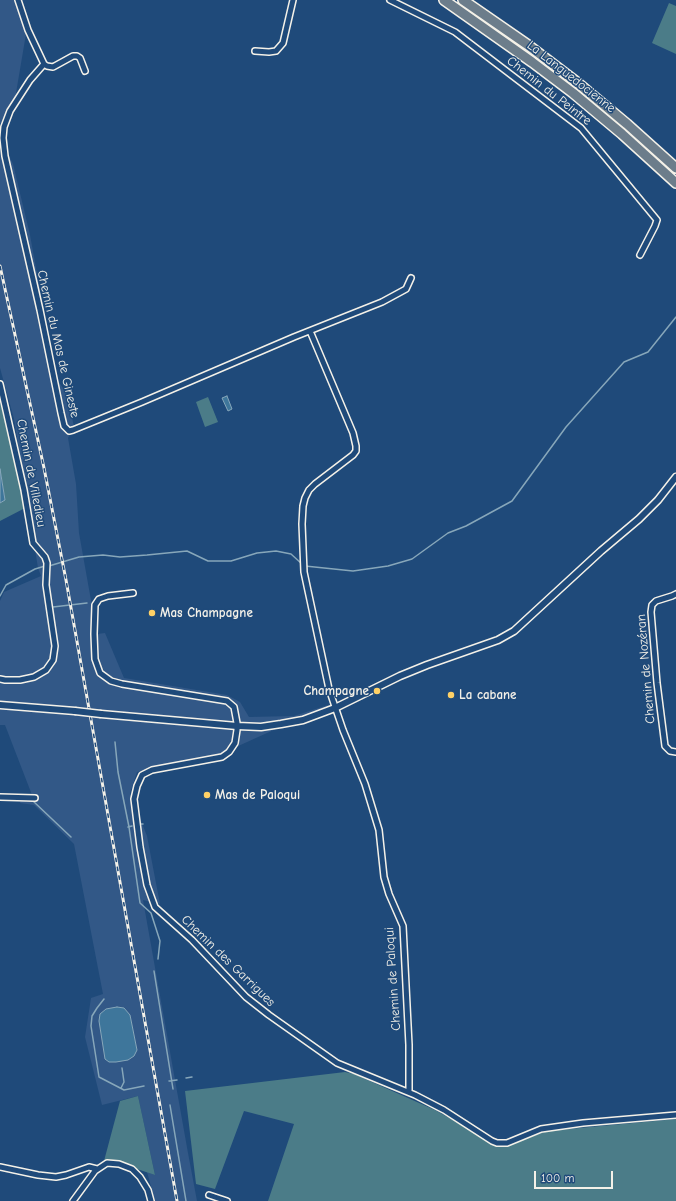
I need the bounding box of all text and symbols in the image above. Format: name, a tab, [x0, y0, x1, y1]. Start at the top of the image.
street label: La Languedocienne	[524, 38, 618, 116]
street label: Chemin du Peintre	[504, 53, 594, 129]
street label: Chemin du Mas de Gineste	[33, 269, 83, 419]
street label: Chemin de Villedieu	[13, 418, 49, 528]
place label: Mas Champagne	[160, 605, 253, 621]
marker: Mas Champagne	[147, 608, 157, 618]
street label: Chemin de Nozéran	[633, 613, 659, 725]
place label: Champagne	[303, 683, 369, 699]
marker: Champagne	[372, 686, 382, 696]
place label: La cabane	[459, 687, 516, 703]
marker: La cabane	[446, 690, 456, 700]
place label: Mas de Paloqui	[215, 787, 300, 803]
marker: Mas de Paloqui	[202, 790, 212, 800]
street label: Chemin des Garrigues	[178, 912, 278, 1010]
street label: Chemin de Paloqui	[382, 927, 404, 1031]
scale bar	[536, 1163, 615, 1189]
text: 100 m	[541, 1171, 574, 1185]

